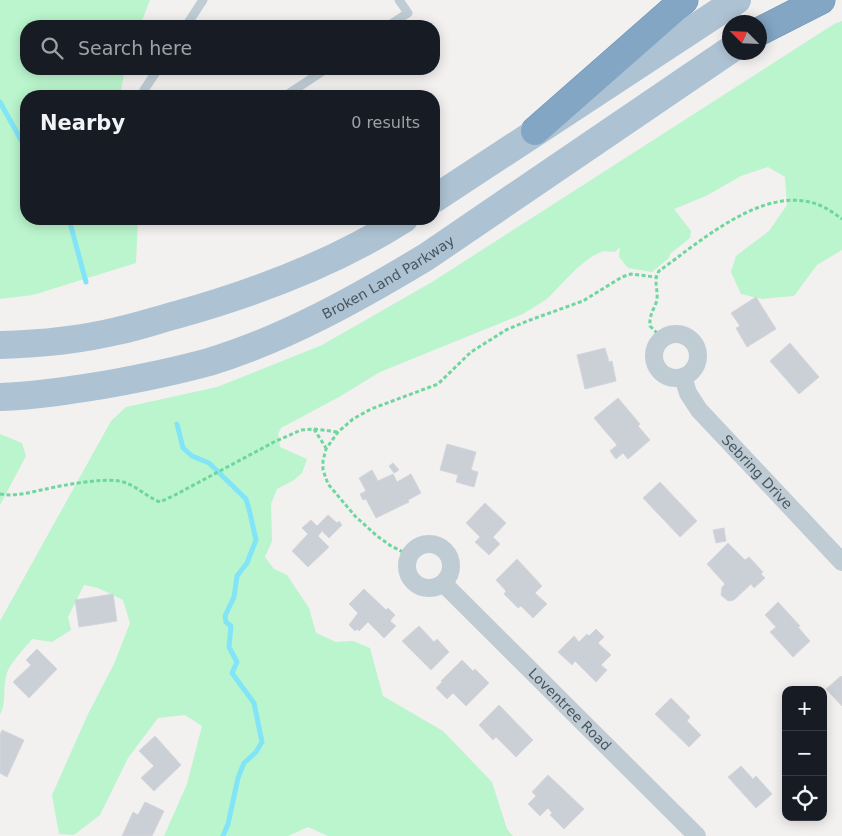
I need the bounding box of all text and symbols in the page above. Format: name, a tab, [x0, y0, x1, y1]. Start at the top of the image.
north arrow	[722, 15, 767, 60]
search box	[20, 20, 440, 75]
icon: search	[38, 34, 66, 62]
text: Search here	[78, 37, 192, 59]
text: Nearby	[40, 111, 125, 135]
text: 0 results	[351, 113, 420, 132]
street label: Broken Land Parkway	[319, 232, 457, 322]
street label: Sebring Drive	[719, 432, 796, 512]
street label: Loventree Road	[525, 665, 614, 754]
map controls	[782, 686, 827, 821]
button: +	[782, 686, 827, 731]
button: −	[782, 731, 827, 776]
button: locate	[782, 776, 827, 821]

